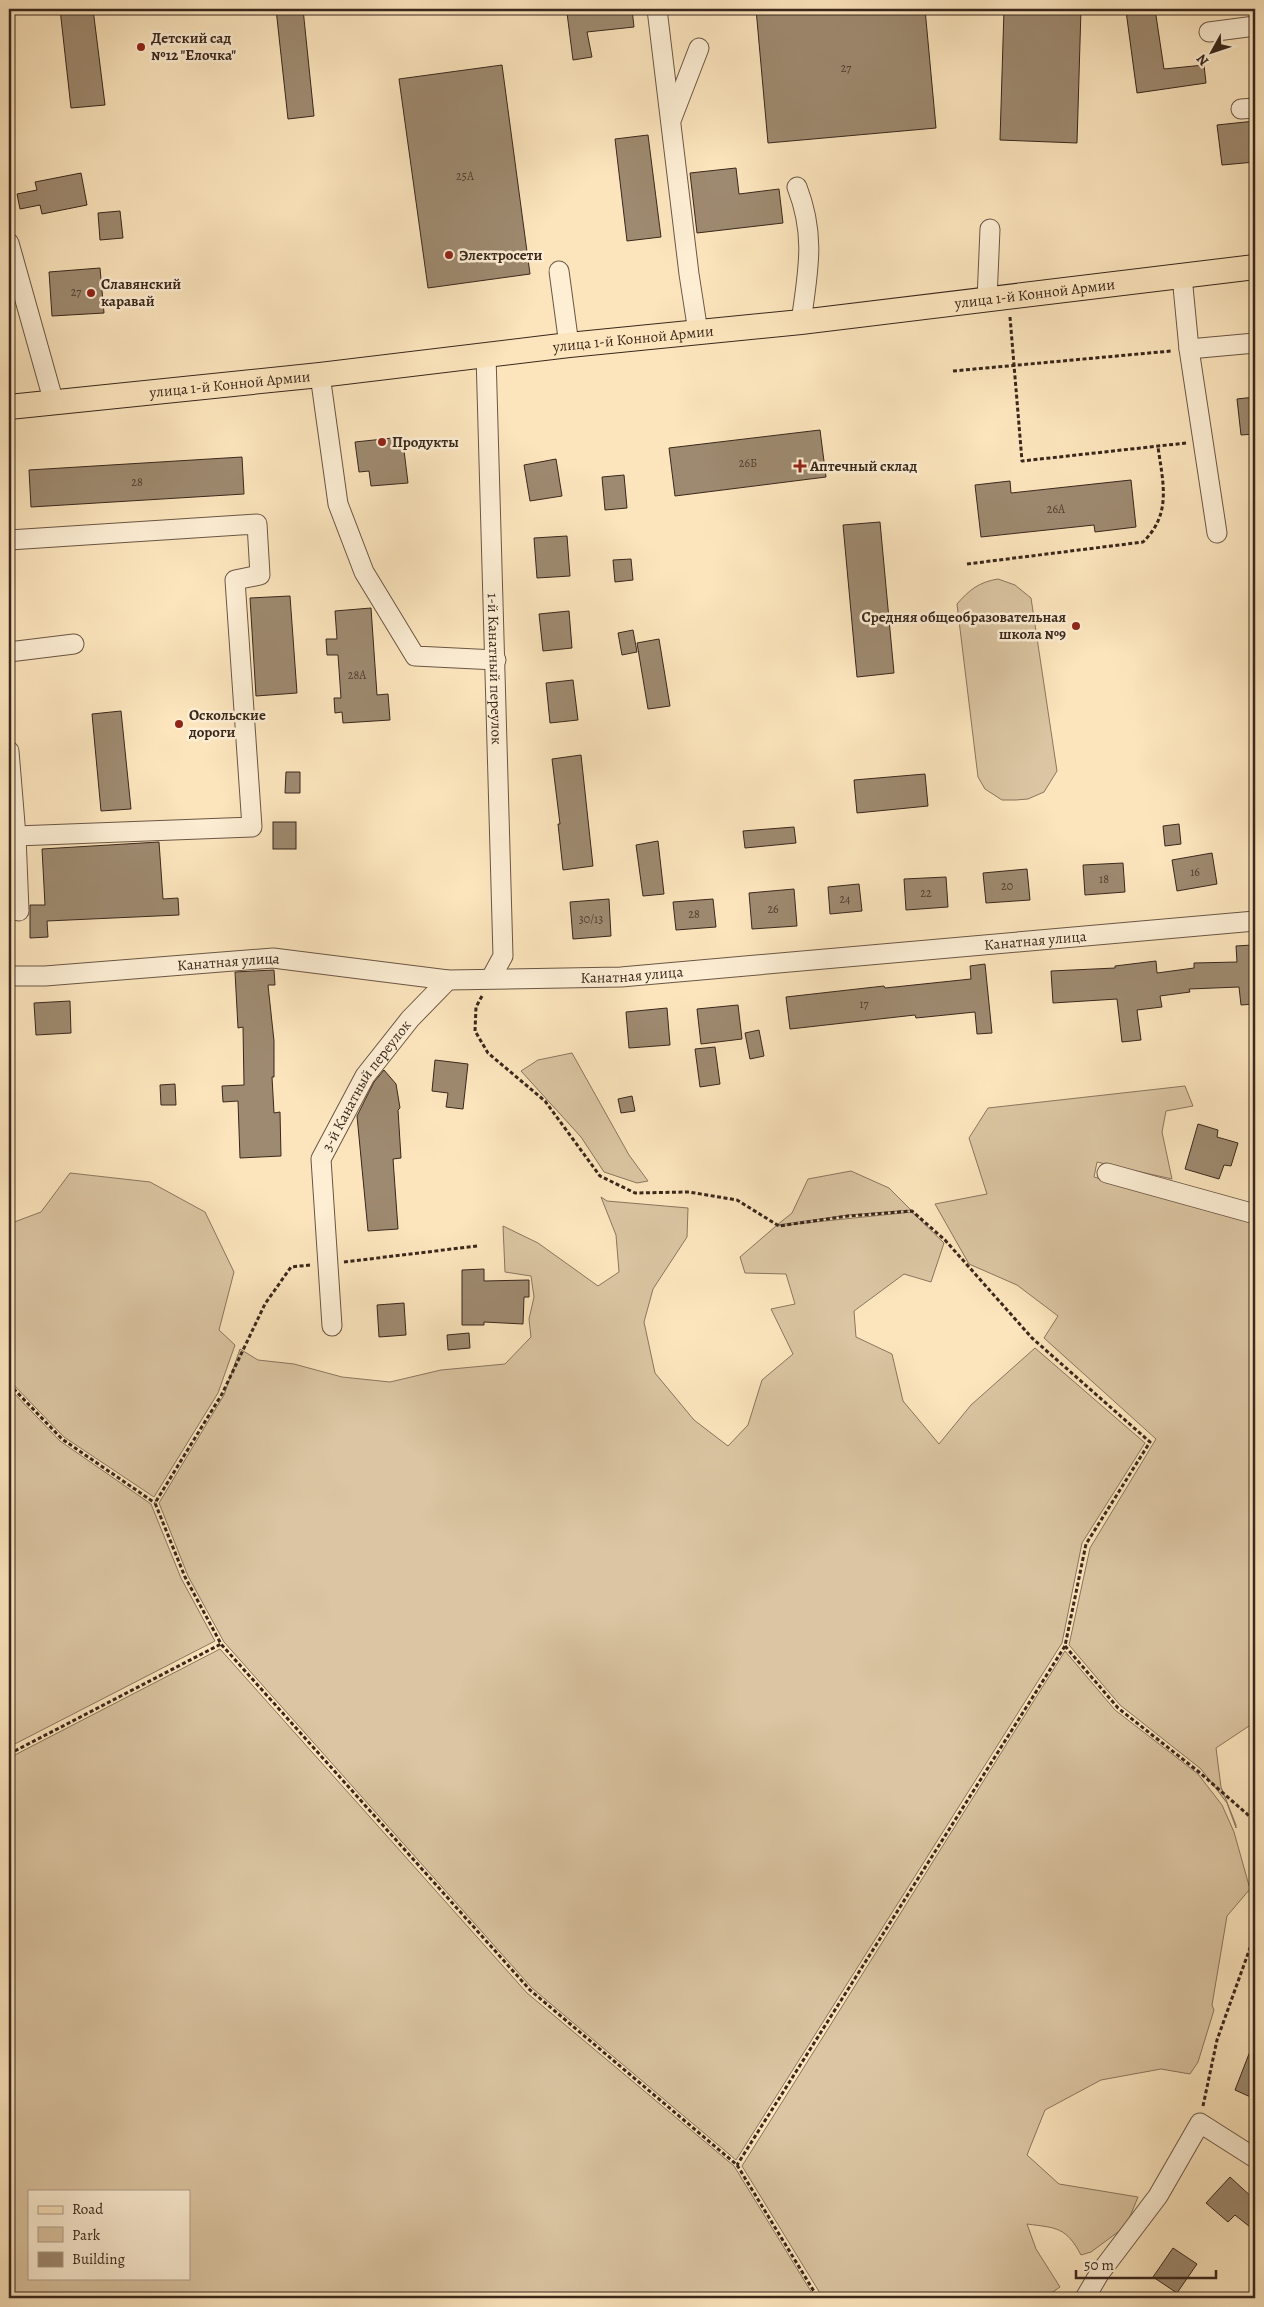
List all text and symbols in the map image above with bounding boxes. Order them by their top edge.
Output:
place label: Детский сад №12 "Елочка" [151,28,236,65]
north arrow [1186,28,1236,78]
marker: Детский сад №12 "Елочка" [135,41,147,53]
text: N [1192,50,1213,70]
house number: 27 [841,60,852,76]
house number: 25А [456,168,475,184]
place label: Электросети [459,245,542,265]
marker: Электросети [443,249,455,261]
place label: Славянский каравай [101,274,181,311]
street label: улица 1-й Конной Армии [952,274,1116,313]
house number: 27 [71,284,82,300]
marker: Славянский каравай [85,287,97,299]
street label: улица 1-й Конной Армии [551,321,715,357]
street label: улица 1-й Конной Армии [147,366,311,403]
place label: Продукты [392,432,459,452]
marker: Продукты [376,436,388,448]
house number: 26Б [739,455,757,471]
place label: Аптечный склад [809,456,917,476]
marker: Аптечный склад [794,460,806,472]
house number: 28 [131,474,143,490]
house number: 26А [1047,501,1066,517]
street label: 1-й Канатный переулок [483,593,507,745]
place label: Средняя общеобразовательная школа №9 [862,607,1066,644]
marker: Средняя общеобразовательная школа №9 [1070,620,1082,632]
house number: 28А [348,667,367,683]
place label: Оскольские дороги [188,705,266,742]
marker: Оскольские дороги [173,718,185,730]
house number: 16 [1190,864,1200,880]
house number: 18 [1099,871,1109,887]
house number: 20 [1001,878,1013,894]
house number: 22 [920,885,932,901]
house number: 24 [839,891,851,907]
house number: 26 [767,901,779,917]
house number: 28 [688,906,700,922]
house number: 30/13 [579,911,603,927]
street label: Канатная улица [983,926,1087,955]
street label: Канатная улица [176,948,281,976]
street label: Канатная улица [580,962,684,988]
house number: 17 [859,996,870,1012]
street label: 3-й Канатный переулок [317,1015,416,1155]
legend [28,2190,190,2280]
text: Road [72,2199,104,2219]
text: Park [72,2225,101,2245]
scale bar [1076,2247,1216,2279]
text: Building [72,2249,125,2269]
text: 50 m [1084,2255,1114,2275]

